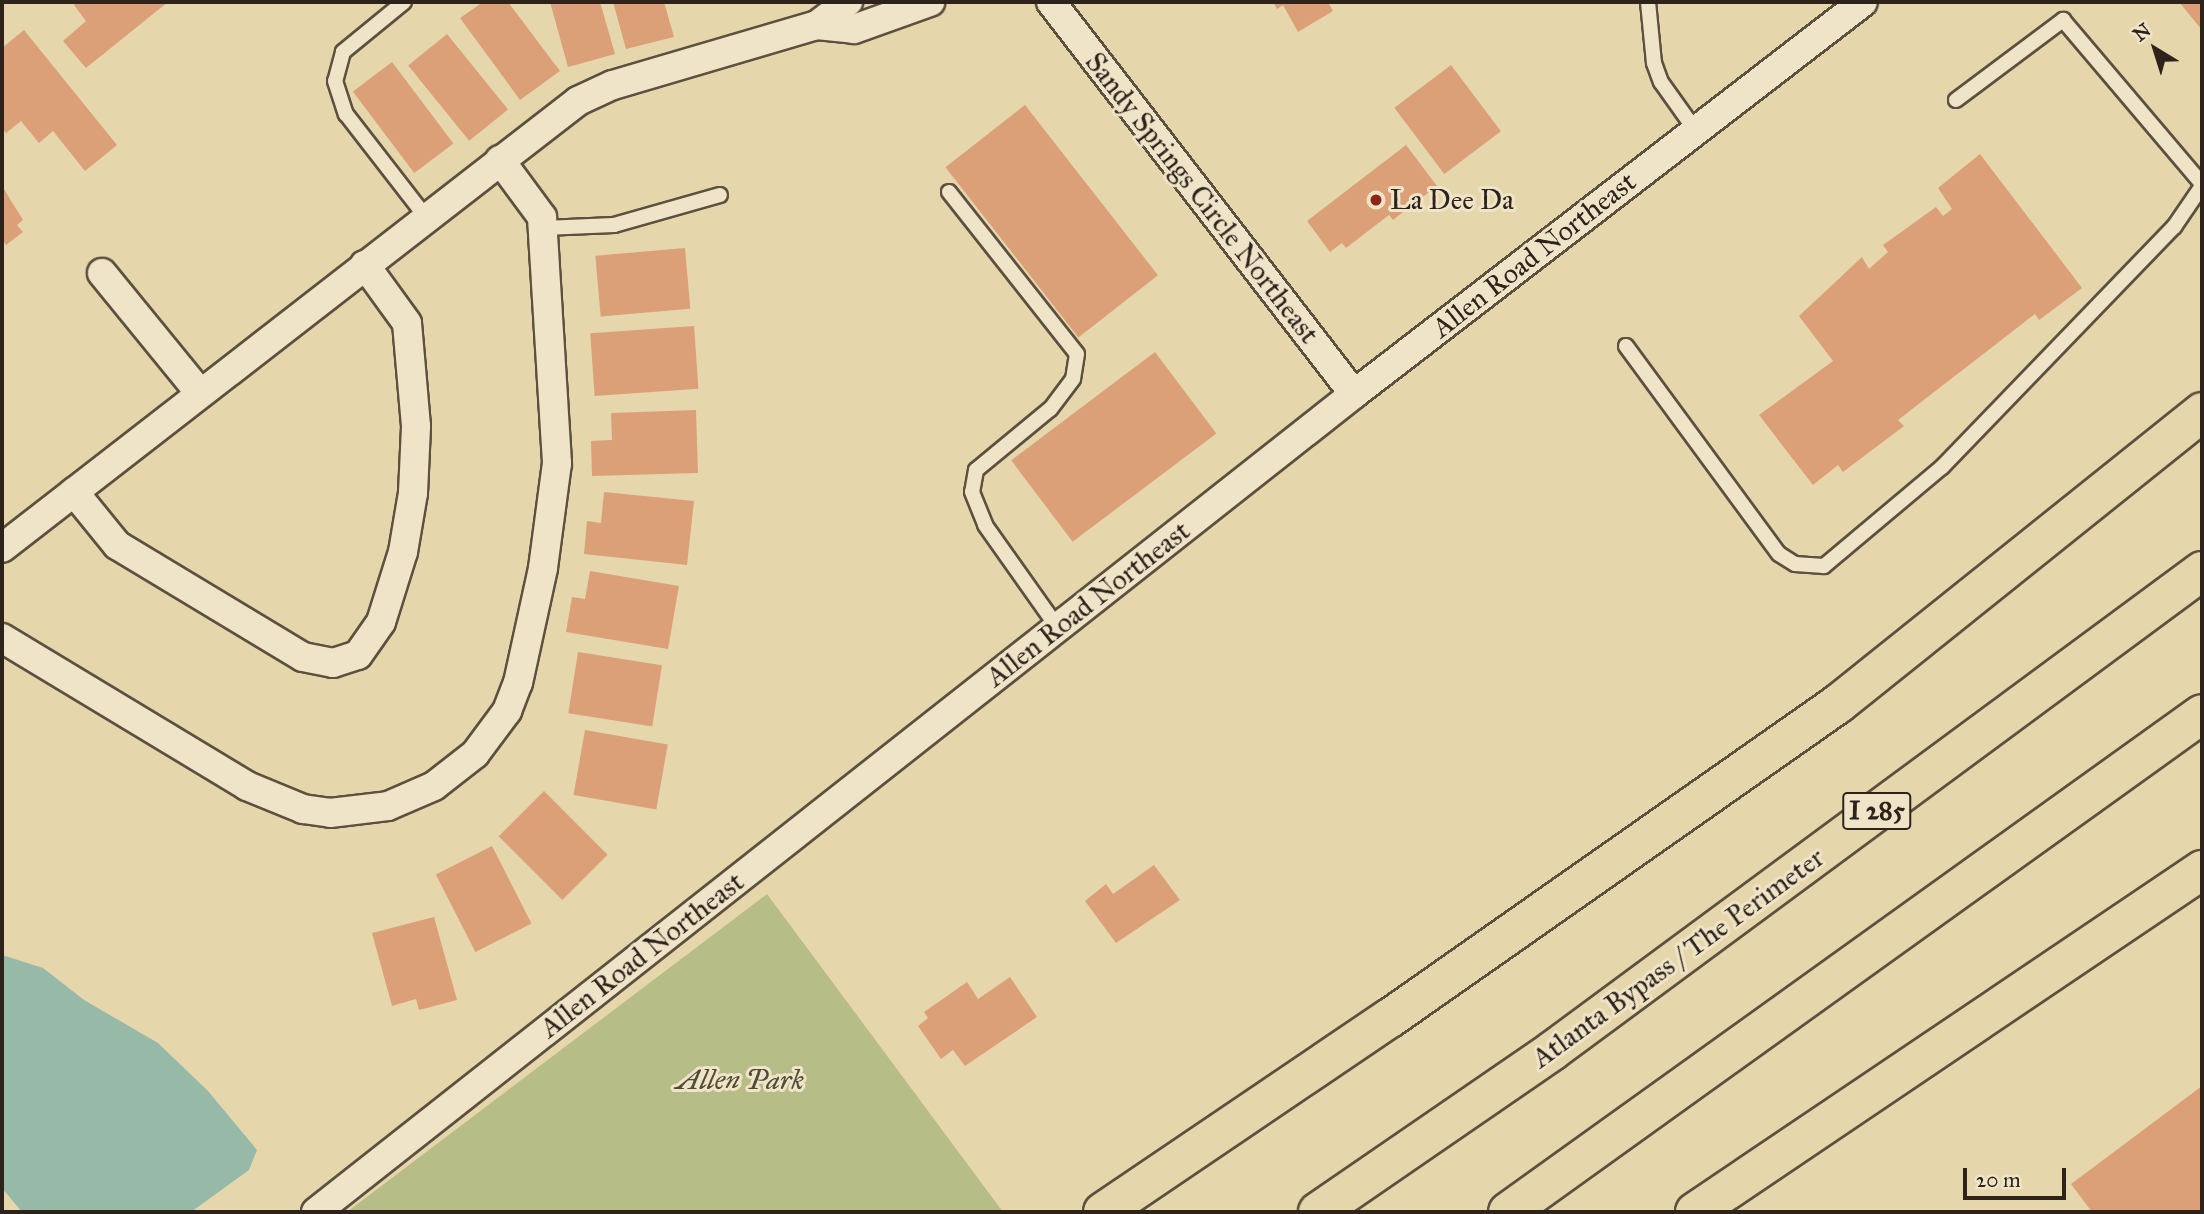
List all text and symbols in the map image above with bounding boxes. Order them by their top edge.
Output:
north arrow [2120,14,2190,84]
text: N [2128,18,2155,46]
street label: Sandy Springs Circle Northeast [1078,46,1326,350]
street label: Allen Road Northeast [1425,165,1643,345]
place label: La Dee Da [1390,183,1514,217]
marker: La Dee Da [1368,192,1384,208]
street label: Allen Road Northeast [979,514,1197,694]
road number: I 285 [1842,789,1912,834]
street label: Atlanta Bypass / The Perimeter [1525,841,1831,1075]
street label: Allen Road Northeast [533,865,751,1045]
park label: Allen Park [676,1063,804,1097]
scale bar [1966,1154,2069,1198]
text: 20 m [1976,1167,2021,1193]

